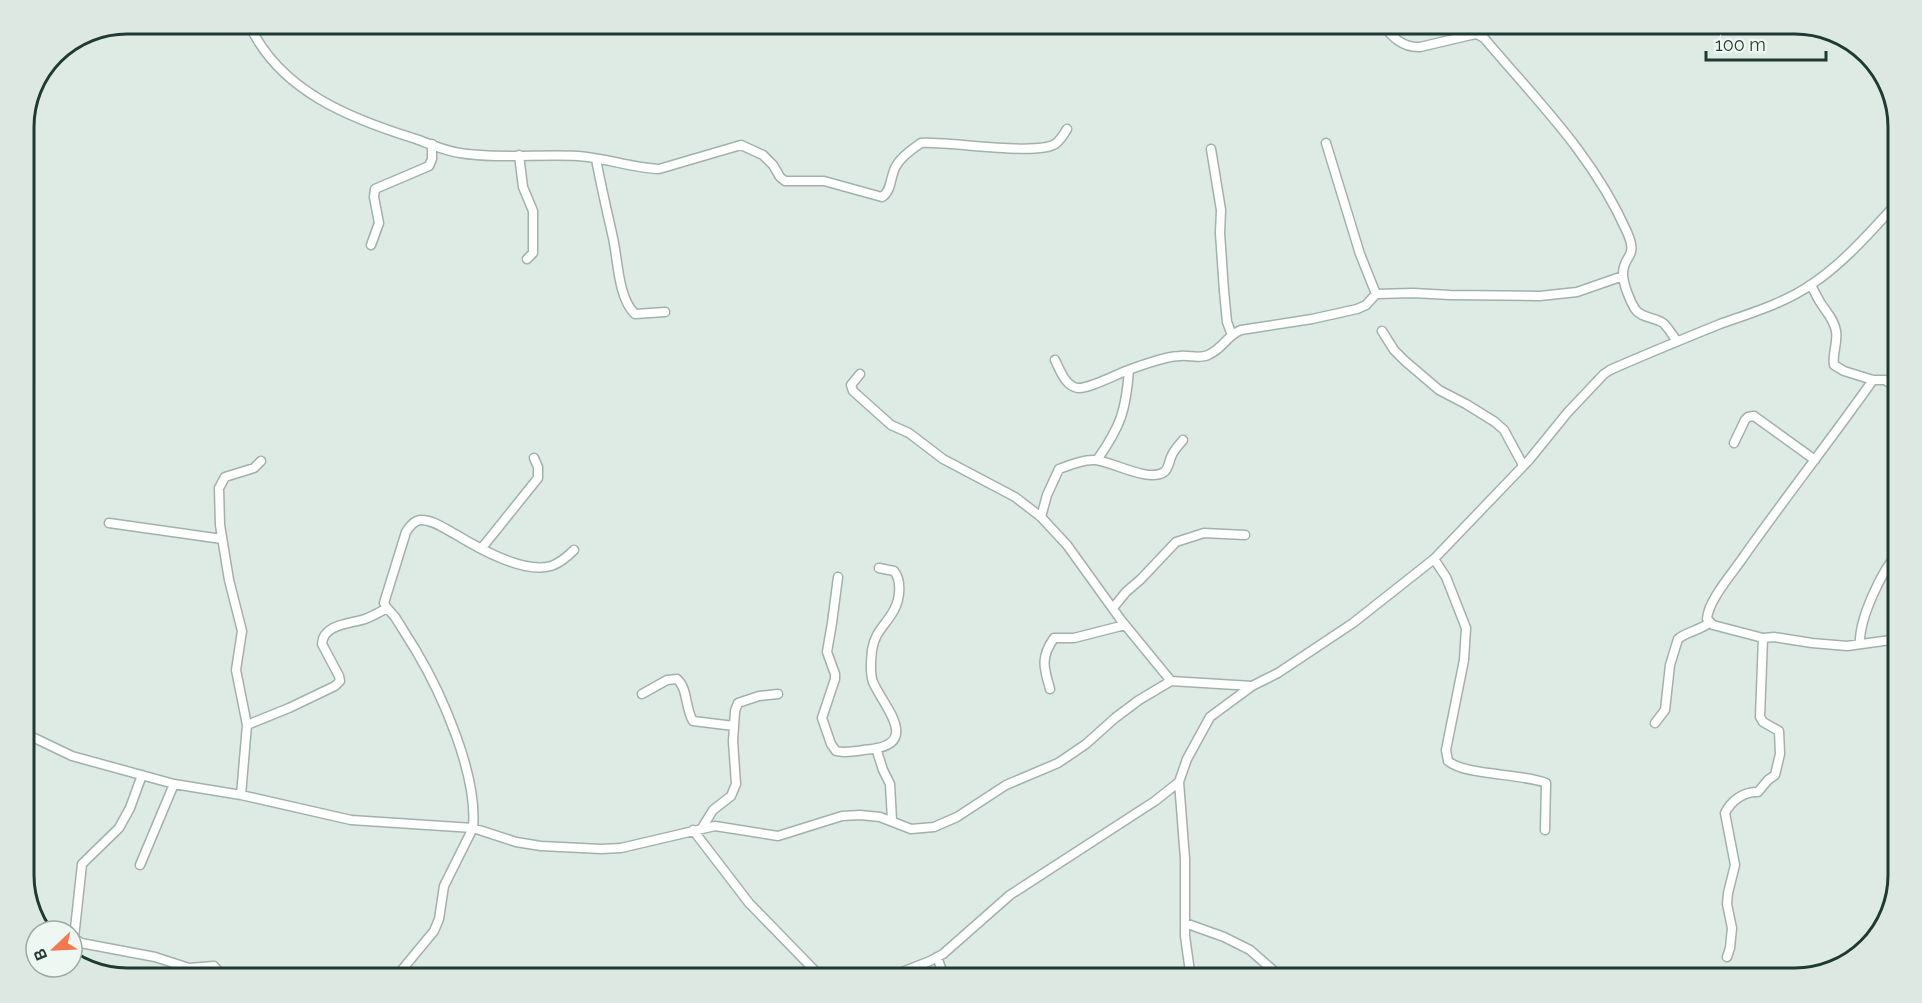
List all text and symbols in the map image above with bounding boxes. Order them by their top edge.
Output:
scale bar [1706,24,1826,62]
text: 100 m [1715,34,1766,55]
north arrow [24,919,84,979]
text: B [30,946,52,963]

